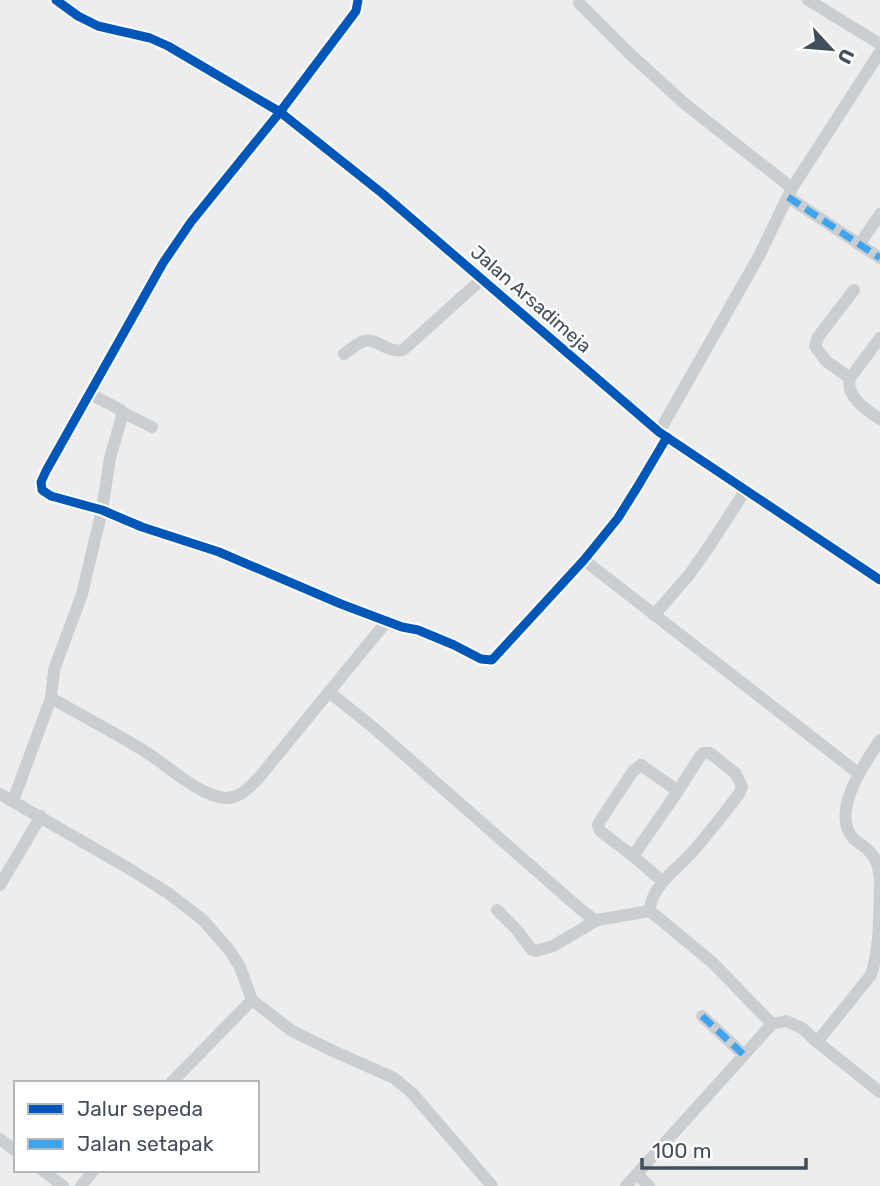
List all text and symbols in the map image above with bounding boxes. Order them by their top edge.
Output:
north arrow [796,14,866,84]
text: U [832,45,859,67]
street label: Jalan Arsadimeja [466,240,596,358]
legend [14,1081,259,1172]
text: Jalur sepeda [77,1096,203,1121]
scale bar [642,1126,806,1170]
text: Jalan setapak [77,1131,214,1156]
text: 100 m [652,1138,711,1163]

